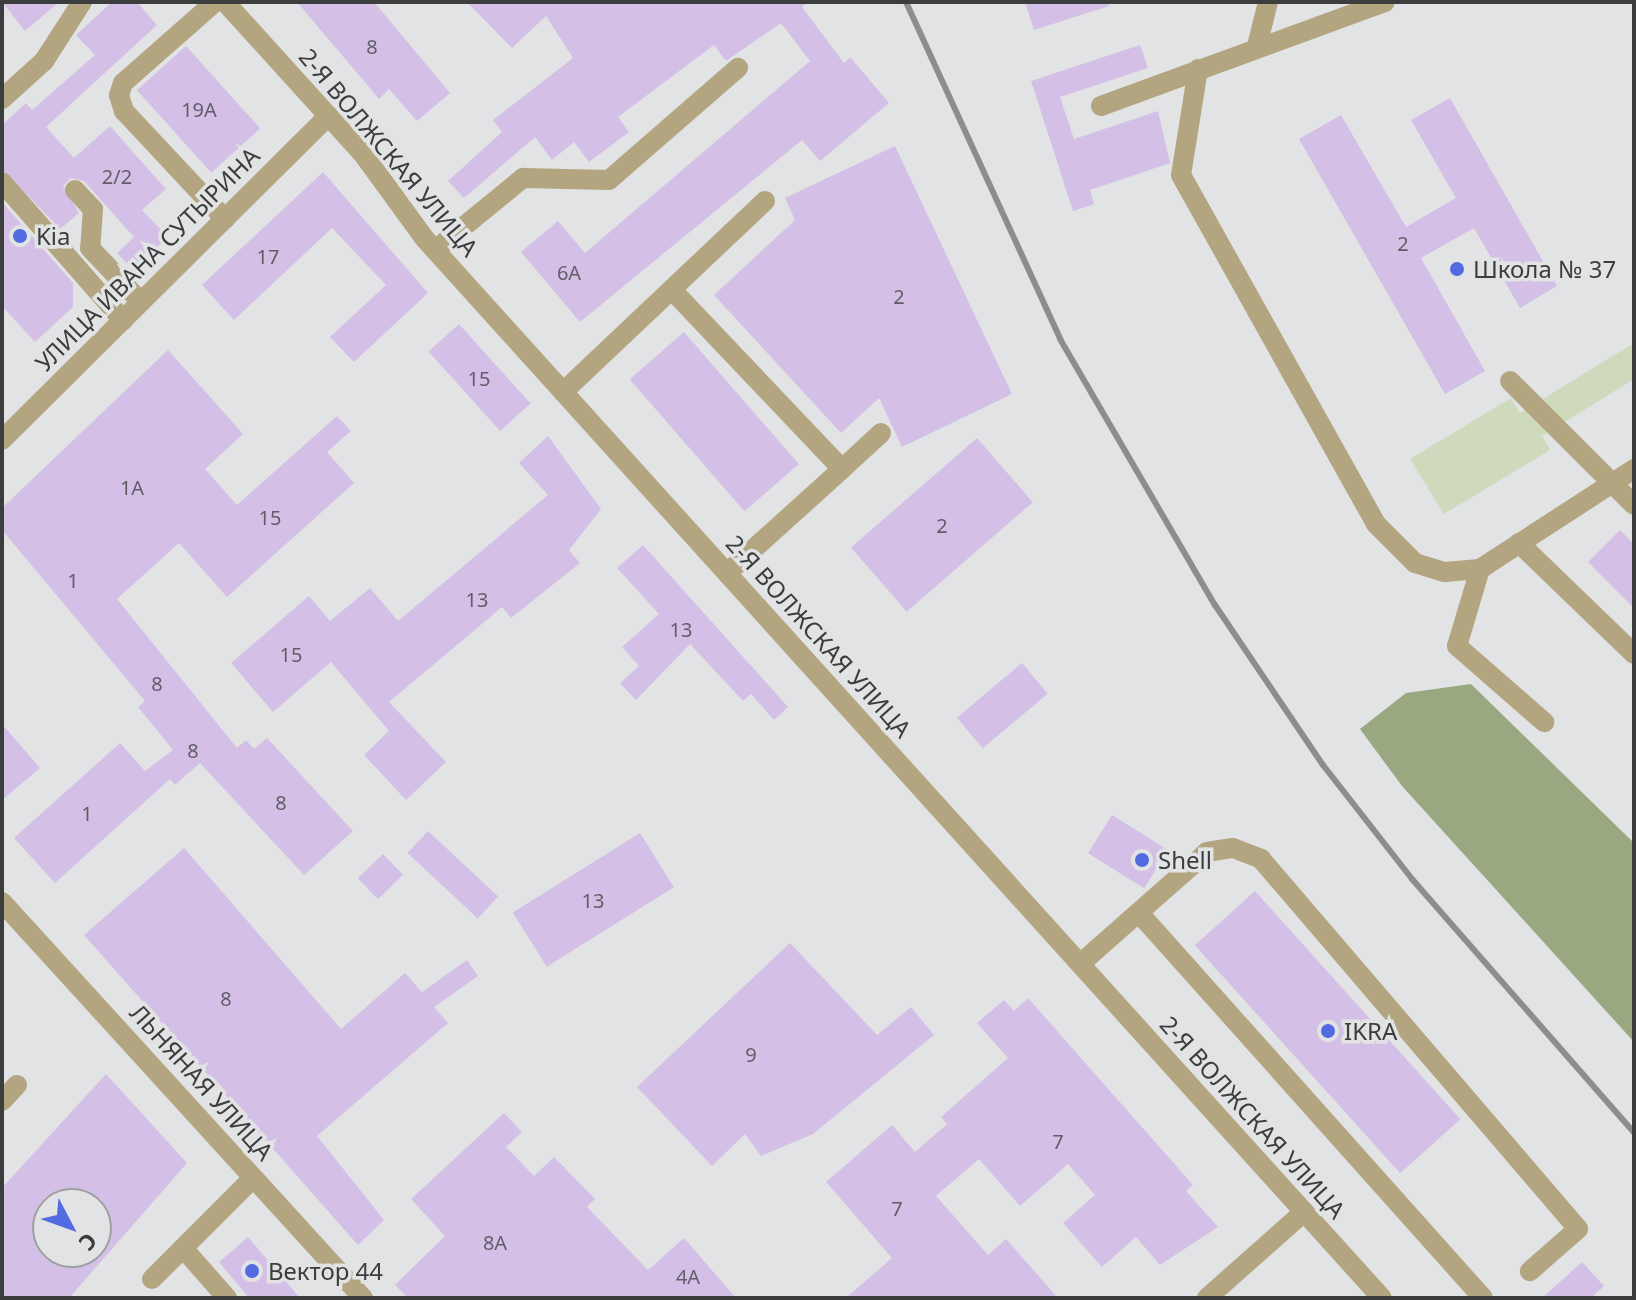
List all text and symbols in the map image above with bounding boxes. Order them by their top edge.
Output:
house number: 8 [366,34,378,58]
street label: 2-Я ВОЛЖСКАЯ УЛИЦА [294,42,484,262]
house number: 19А [181,97,217,121]
street label: УЛИЦА ИВАНА СУТЫРИНА [29,141,265,377]
house number: 2/2 [102,164,132,188]
place label: Kia [36,222,71,250]
marker: Kia [11,227,29,245]
house number: 2 [1397,231,1409,255]
house number: 17 [257,244,279,268]
place label: Школа № 37 [1473,255,1616,283]
house number: 6А [557,260,581,284]
marker: Школа № 37 [1448,260,1466,278]
house number: 2 [893,284,905,308]
house number: 15 [468,366,490,390]
house number: 1А [120,475,144,499]
house number: 15 [259,505,281,529]
house number: 2 [936,513,948,537]
street label: 2-Я ВОЛЖСКАЯ УЛИЦА [720,529,918,743]
house number: 1 [67,568,79,592]
house number: 13 [466,587,488,611]
house number: 13 [670,617,692,641]
house number: 15 [280,642,302,666]
house number: 8 [151,671,163,695]
house number: 8 [187,738,199,762]
house number: 8 [275,790,287,814]
house number: 1 [81,801,93,825]
place label: Shell [1158,846,1212,874]
marker: Shell [1133,851,1151,869]
house number: 13 [582,888,604,912]
house number: 8 [220,986,232,1010]
street label: ЛЬНЯНАЯ УЛИЦА [124,998,280,1166]
street label: 2-Я ВОЛЖСКАЯ УЛИЦА [1154,1010,1352,1224]
place label: IKRA [1344,1017,1397,1045]
marker: IKRA [1319,1022,1337,1040]
house number: 9 [745,1042,757,1066]
house number: 7 [1052,1129,1064,1153]
north arrow [32,1188,112,1268]
house number: 7 [891,1196,903,1220]
text: С [73,1227,105,1258]
house number: 8А [483,1230,507,1254]
place label: Вектор 44 [268,1257,383,1285]
marker: Вектор 44 [243,1262,261,1280]
house number: 4А [676,1264,700,1288]

